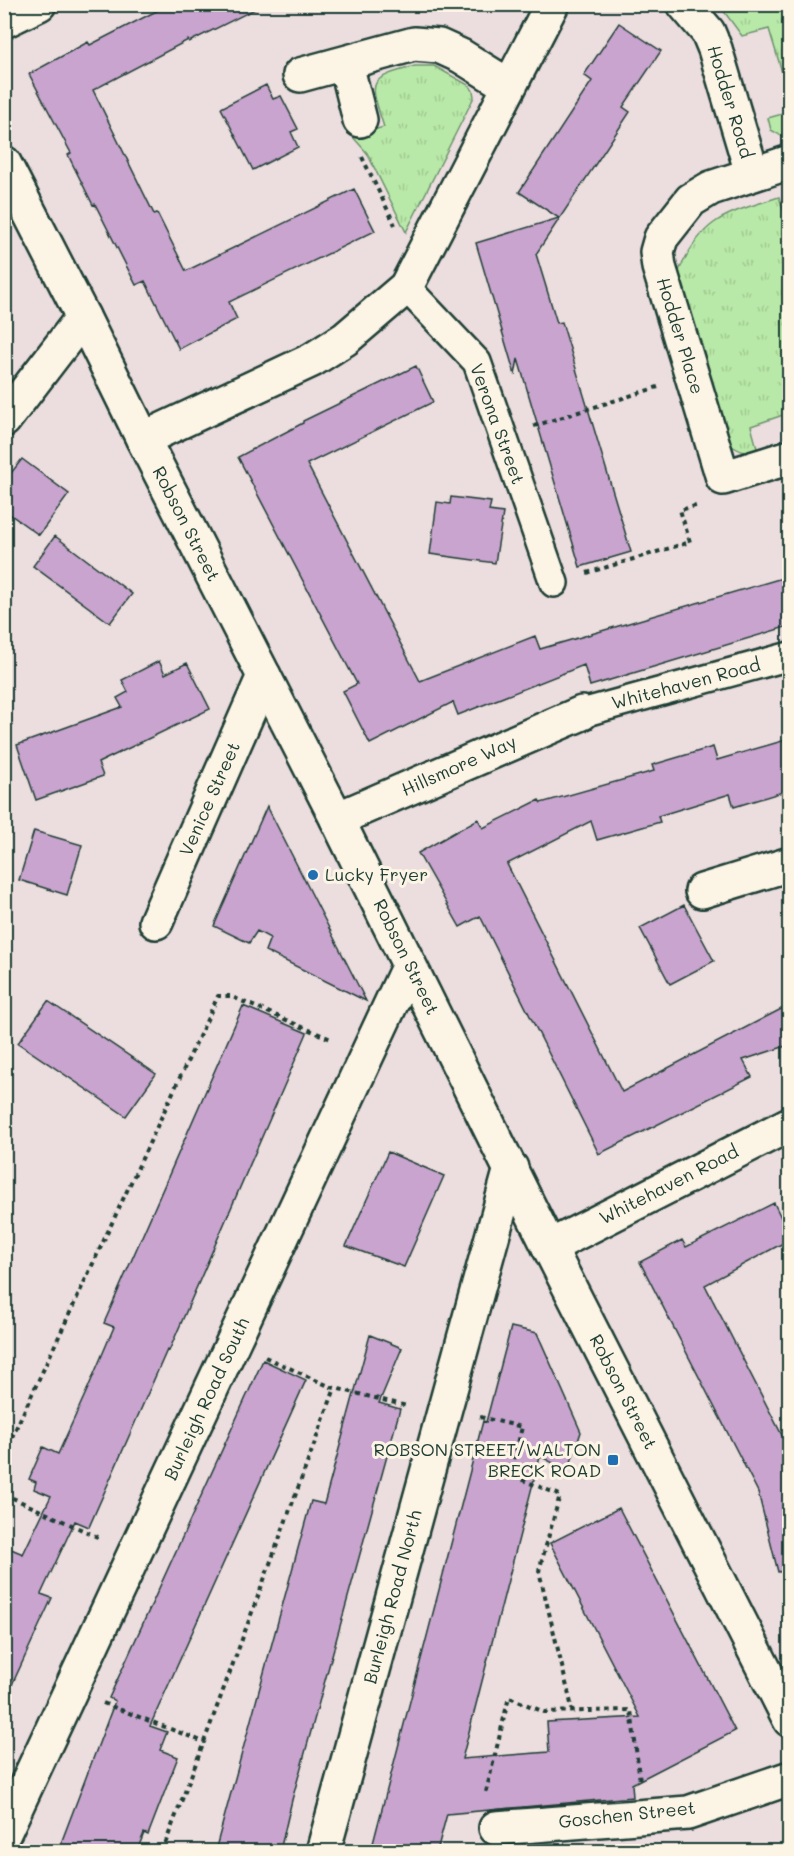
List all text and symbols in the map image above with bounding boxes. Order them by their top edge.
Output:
street label: Hodder Road [702,42,760,161]
street label: Hodder Place [652,274,710,397]
street label: Verona Street [465,360,531,487]
street label: Robson Street [148,462,226,585]
street label: Whitehaven Road [609,652,763,714]
street label: Hillsmore Way [397,729,520,801]
street label: Venice Street [173,738,245,860]
place label: Lucky Fryer [325,862,428,886]
marker: Lucky Fryer [306,868,320,882]
street label: Robson Street [368,895,445,1019]
street label: Whitehaven Road [595,1139,742,1230]
street label: Burleigh Road South [158,1313,254,1484]
street label: Robson Street [585,1330,663,1453]
place label: ROBSON STREET/WALTON BRECK ROAD [373,1437,601,1482]
marker: ROBSON STREET/WALTON BRECK ROAD [606,1453,620,1467]
street label: Burleigh Road North [357,1507,427,1686]
street label: Goschen Street [557,1795,697,1833]

